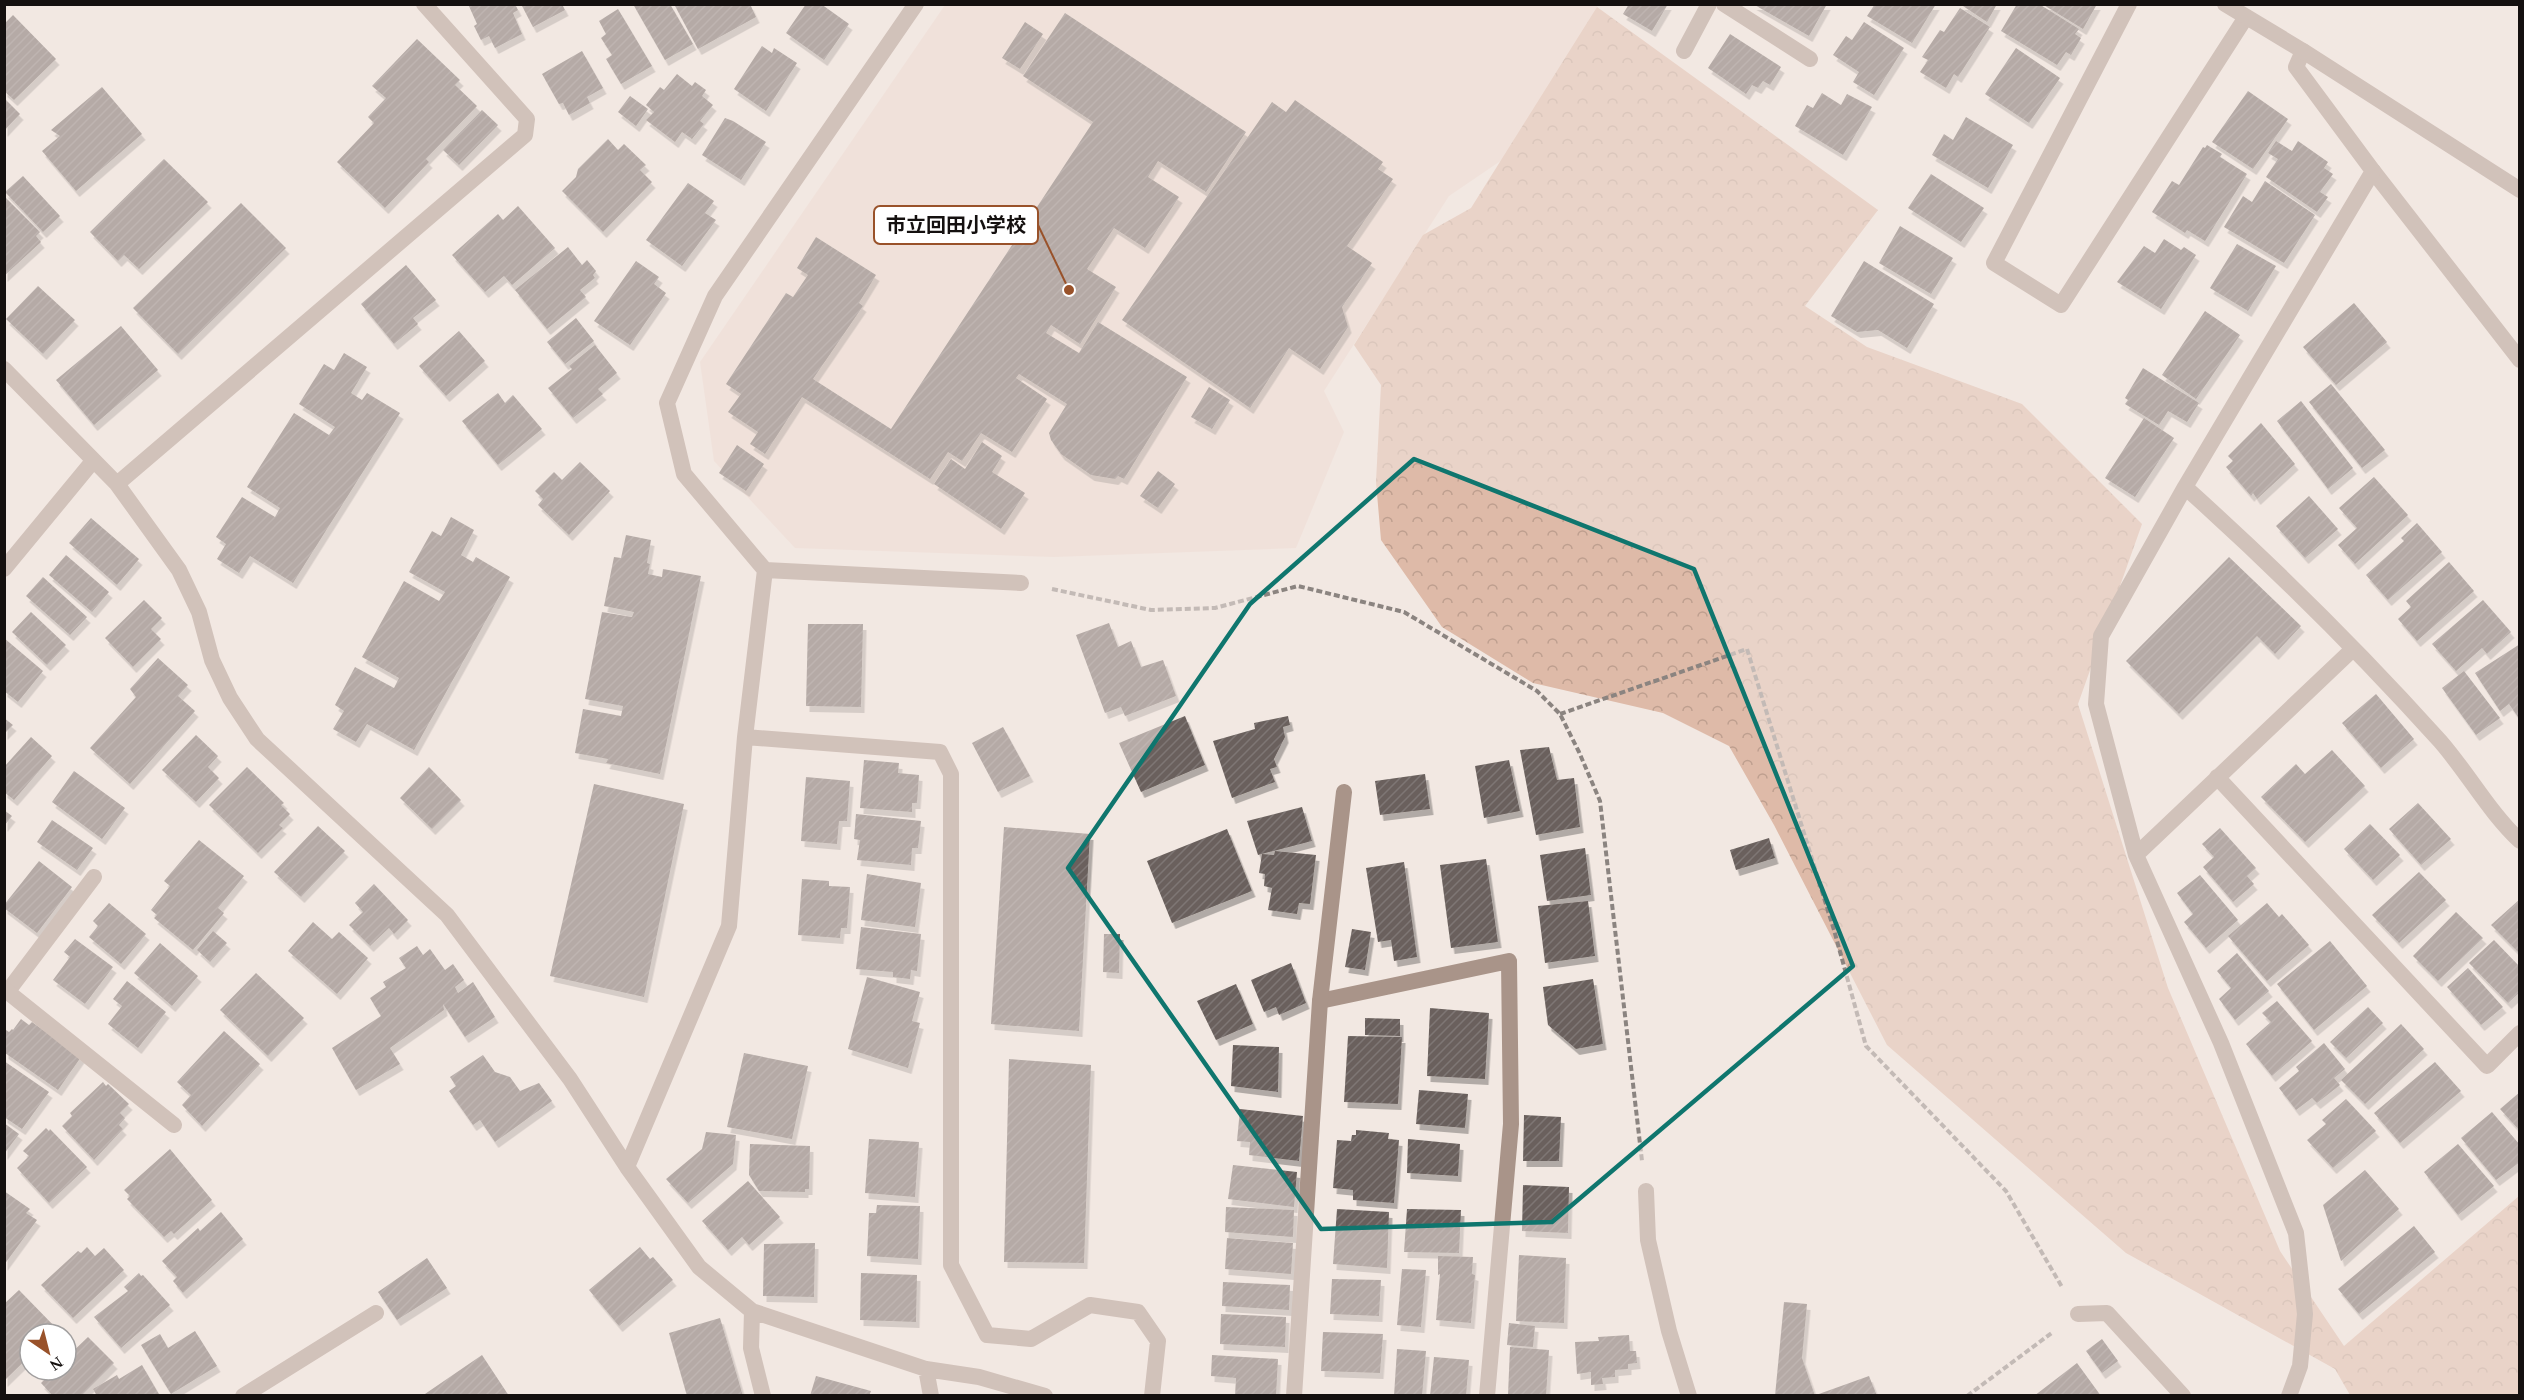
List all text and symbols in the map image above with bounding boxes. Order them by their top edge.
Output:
callout: 市立回田小学校 [874,206,1038,244]
text: 市立回田小学校 [886,214,1026,236]
north arrow [18,1322,78,1382]
text: N [46,1354,66,1374]

